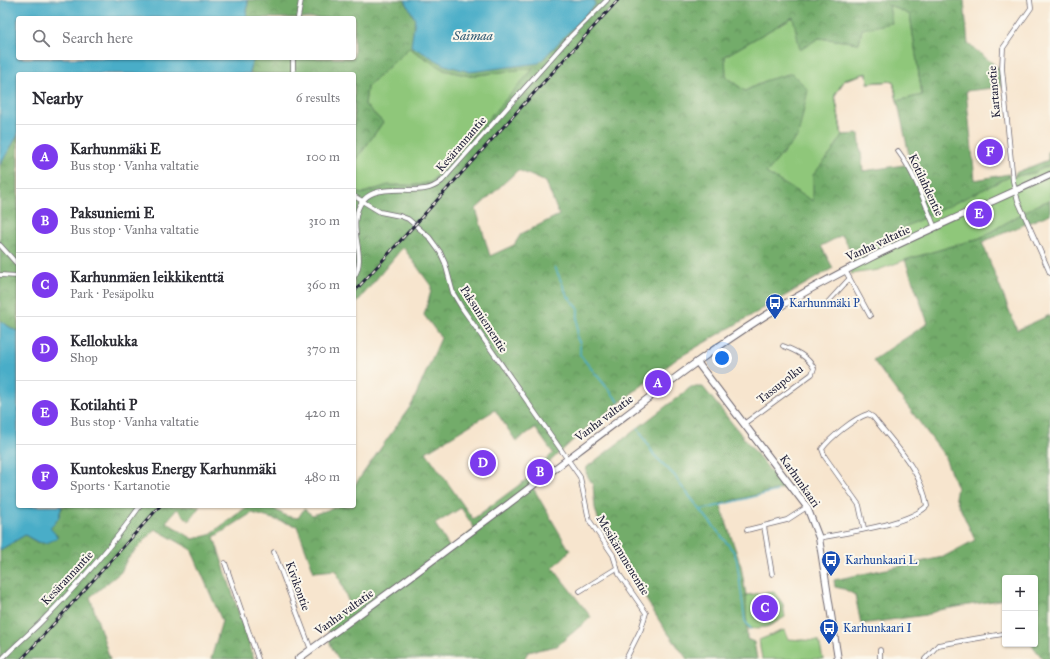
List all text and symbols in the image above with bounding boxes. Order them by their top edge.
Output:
search box [16,16,356,60]
icon: search [30,27,52,49]
water label: Saimaa [452,28,493,44]
text: Search here [62,29,133,47]
street label: Kartanotie [985,65,1003,119]
text: Nearby [32,88,83,109]
text: 6 results [296,90,340,106]
street label: Kesärannantie [433,113,489,175]
pin: F [977,137,1003,167]
text: Karhunmäki E [70,140,161,158]
text: A [41,149,49,165]
text: 100 m [306,149,340,165]
street label: Kotilahdentie [906,152,946,218]
text: Bus stop · Vanha valtatie [70,158,199,174]
pin: E [966,199,992,229]
text: Paksuniemi E [70,204,154,222]
text: B [41,213,49,229]
text: 310 m [308,213,340,229]
text: Bus stop · Vanha valtatie [70,222,199,238]
street label: Vanha valtatie [843,222,912,264]
text: Karhunmäen leikkikenttä [70,268,224,286]
text: C [41,277,49,293]
text: 360 m [307,277,340,293]
street label: Paksuniementie [457,283,511,355]
text: Park · Pesäpolku [70,286,154,302]
bus stop icon: Karhunmäki P [764,292,786,320]
place label: Karhunmäki P [789,296,860,310]
text: Kellokukka [70,332,138,350]
text: D [40,341,50,357]
text: 370 m [307,341,340,357]
your location [712,348,732,368]
text: Shop [70,350,98,366]
street label: Tassupolku [754,361,806,406]
pin: A [645,368,671,398]
street label: Vanha valtatie [571,392,636,445]
text: Kotilahti P [70,396,137,414]
text: E [40,405,50,421]
text: 420 m [305,405,340,421]
text: Bus stop · Vanha valtatie [70,414,199,430]
pin: D [470,448,496,478]
street label: Karhunkaari [777,452,824,511]
pin: B [527,457,553,487]
text: Kuntokeskus Energy Karhunmäki [70,460,276,478]
text: F [41,469,49,485]
text: 480 m [305,469,340,485]
text: Sports · Kartanotie [70,478,170,494]
street label: Mesikämmenentie [594,512,652,598]
street label: Kesärannantie [38,548,96,608]
bus stop icon: Karhunkaari L [820,549,842,577]
place label: Karhunkaari L [845,553,918,567]
street label: Kivikontie [283,559,313,613]
map controls [1002,575,1038,647]
button: + [1002,575,1038,611]
street label: Vanha valtatie [311,586,376,639]
pin: C [752,593,778,623]
button: − [1002,611,1038,647]
bus stop icon: Karhunkaari I [818,617,840,645]
place label: Karhunkaari I [843,621,912,635]

